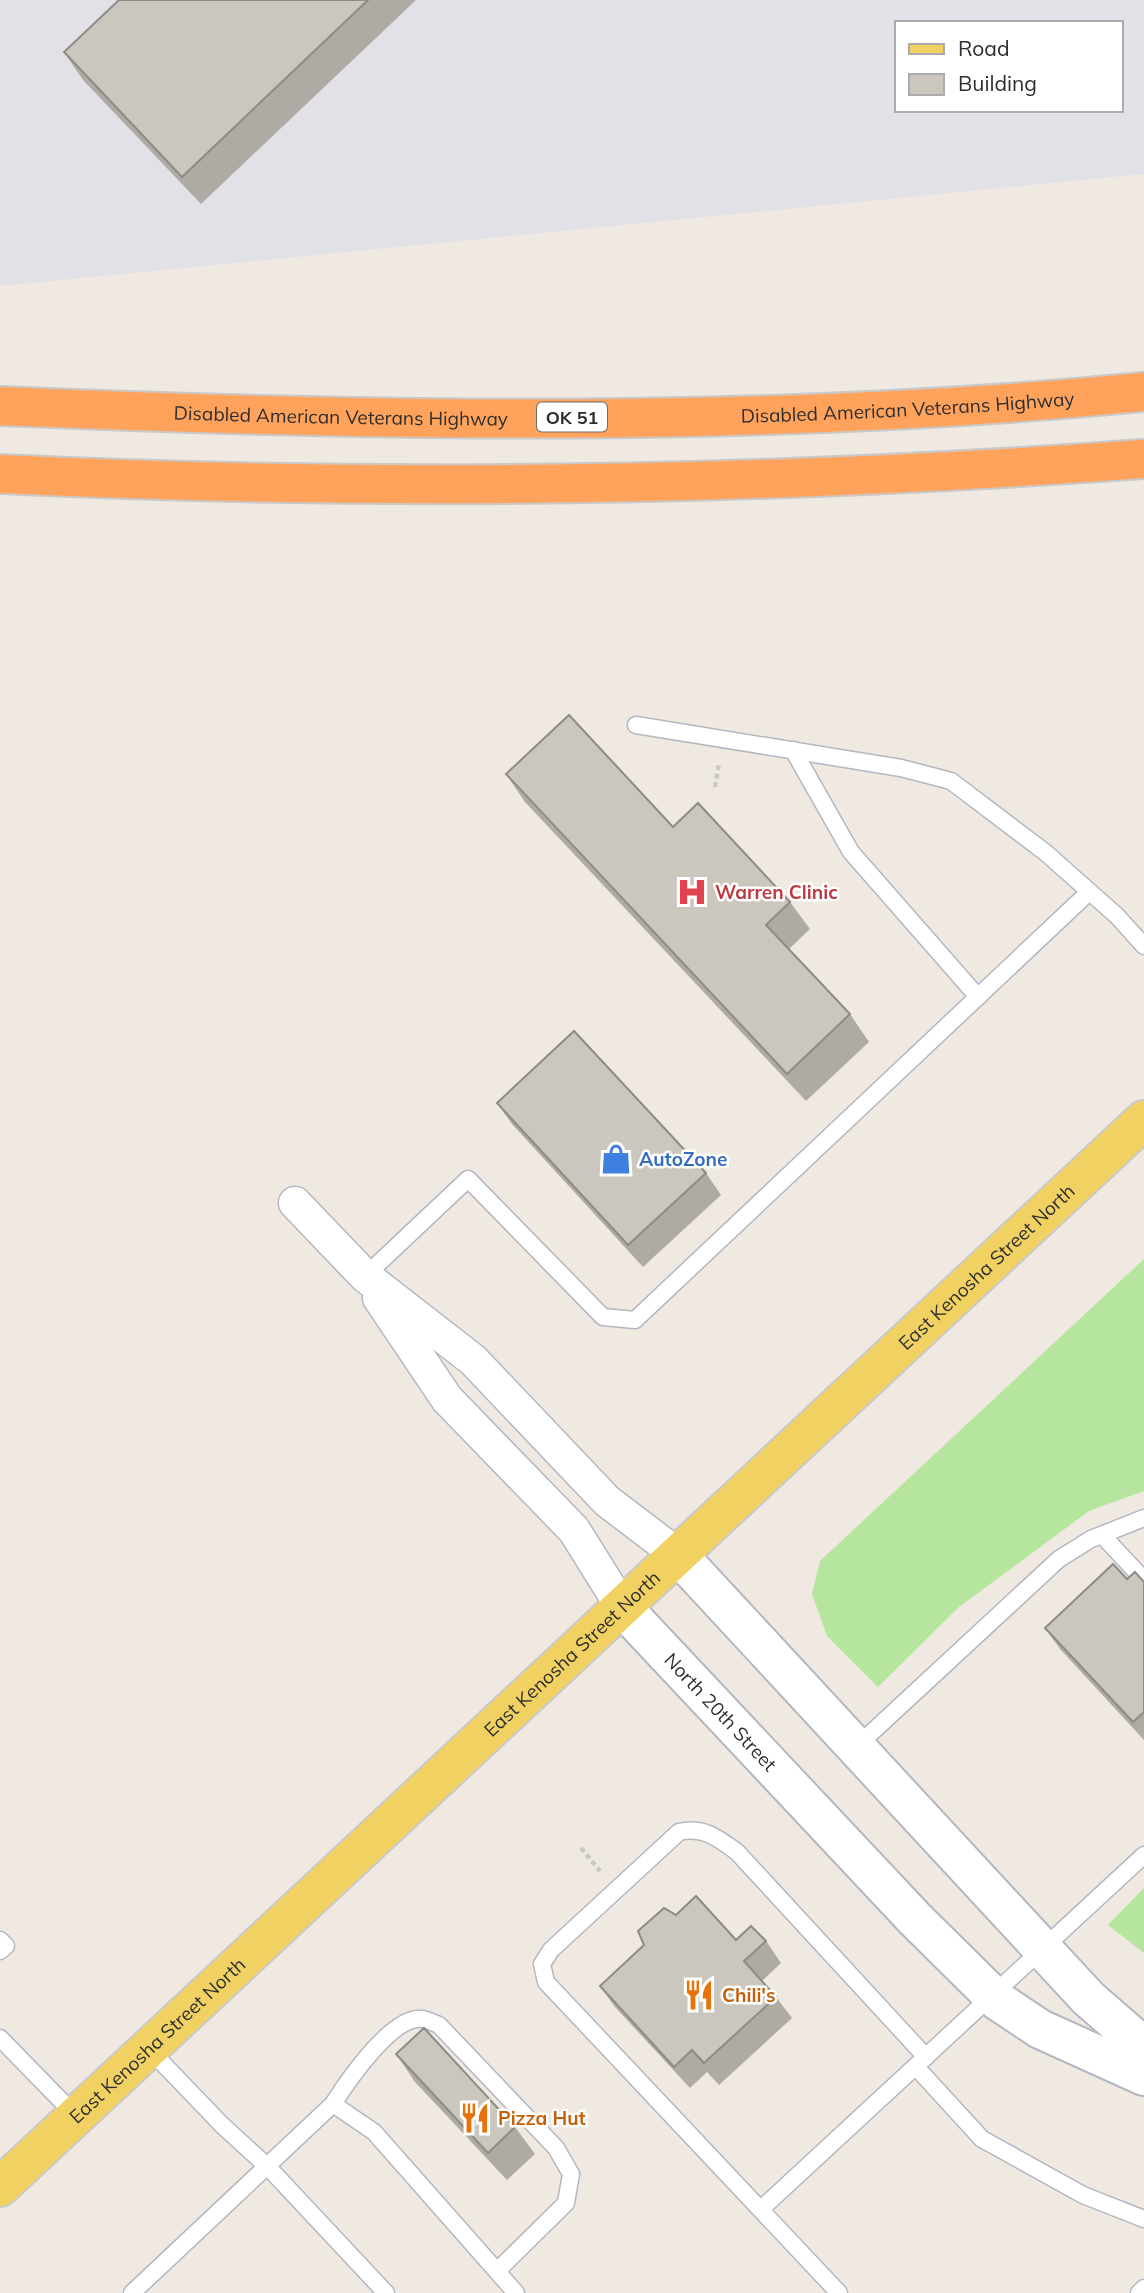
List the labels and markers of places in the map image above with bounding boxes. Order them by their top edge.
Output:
hospital icon: Warren Clinic [675,875,709,909]
place label: Warren Clinic [715,880,838,904]
shop icon: AutoZone [599,1142,633,1176]
place label: AutoZone [639,1147,727,1171]
restaurant icon: Chili's [682,1978,716,2012]
place label: Chili's [722,1983,776,2007]
restaurant icon: Pizza Hut [458,2101,492,2135]
place label: Pizza Hut [498,2106,586,2130]

